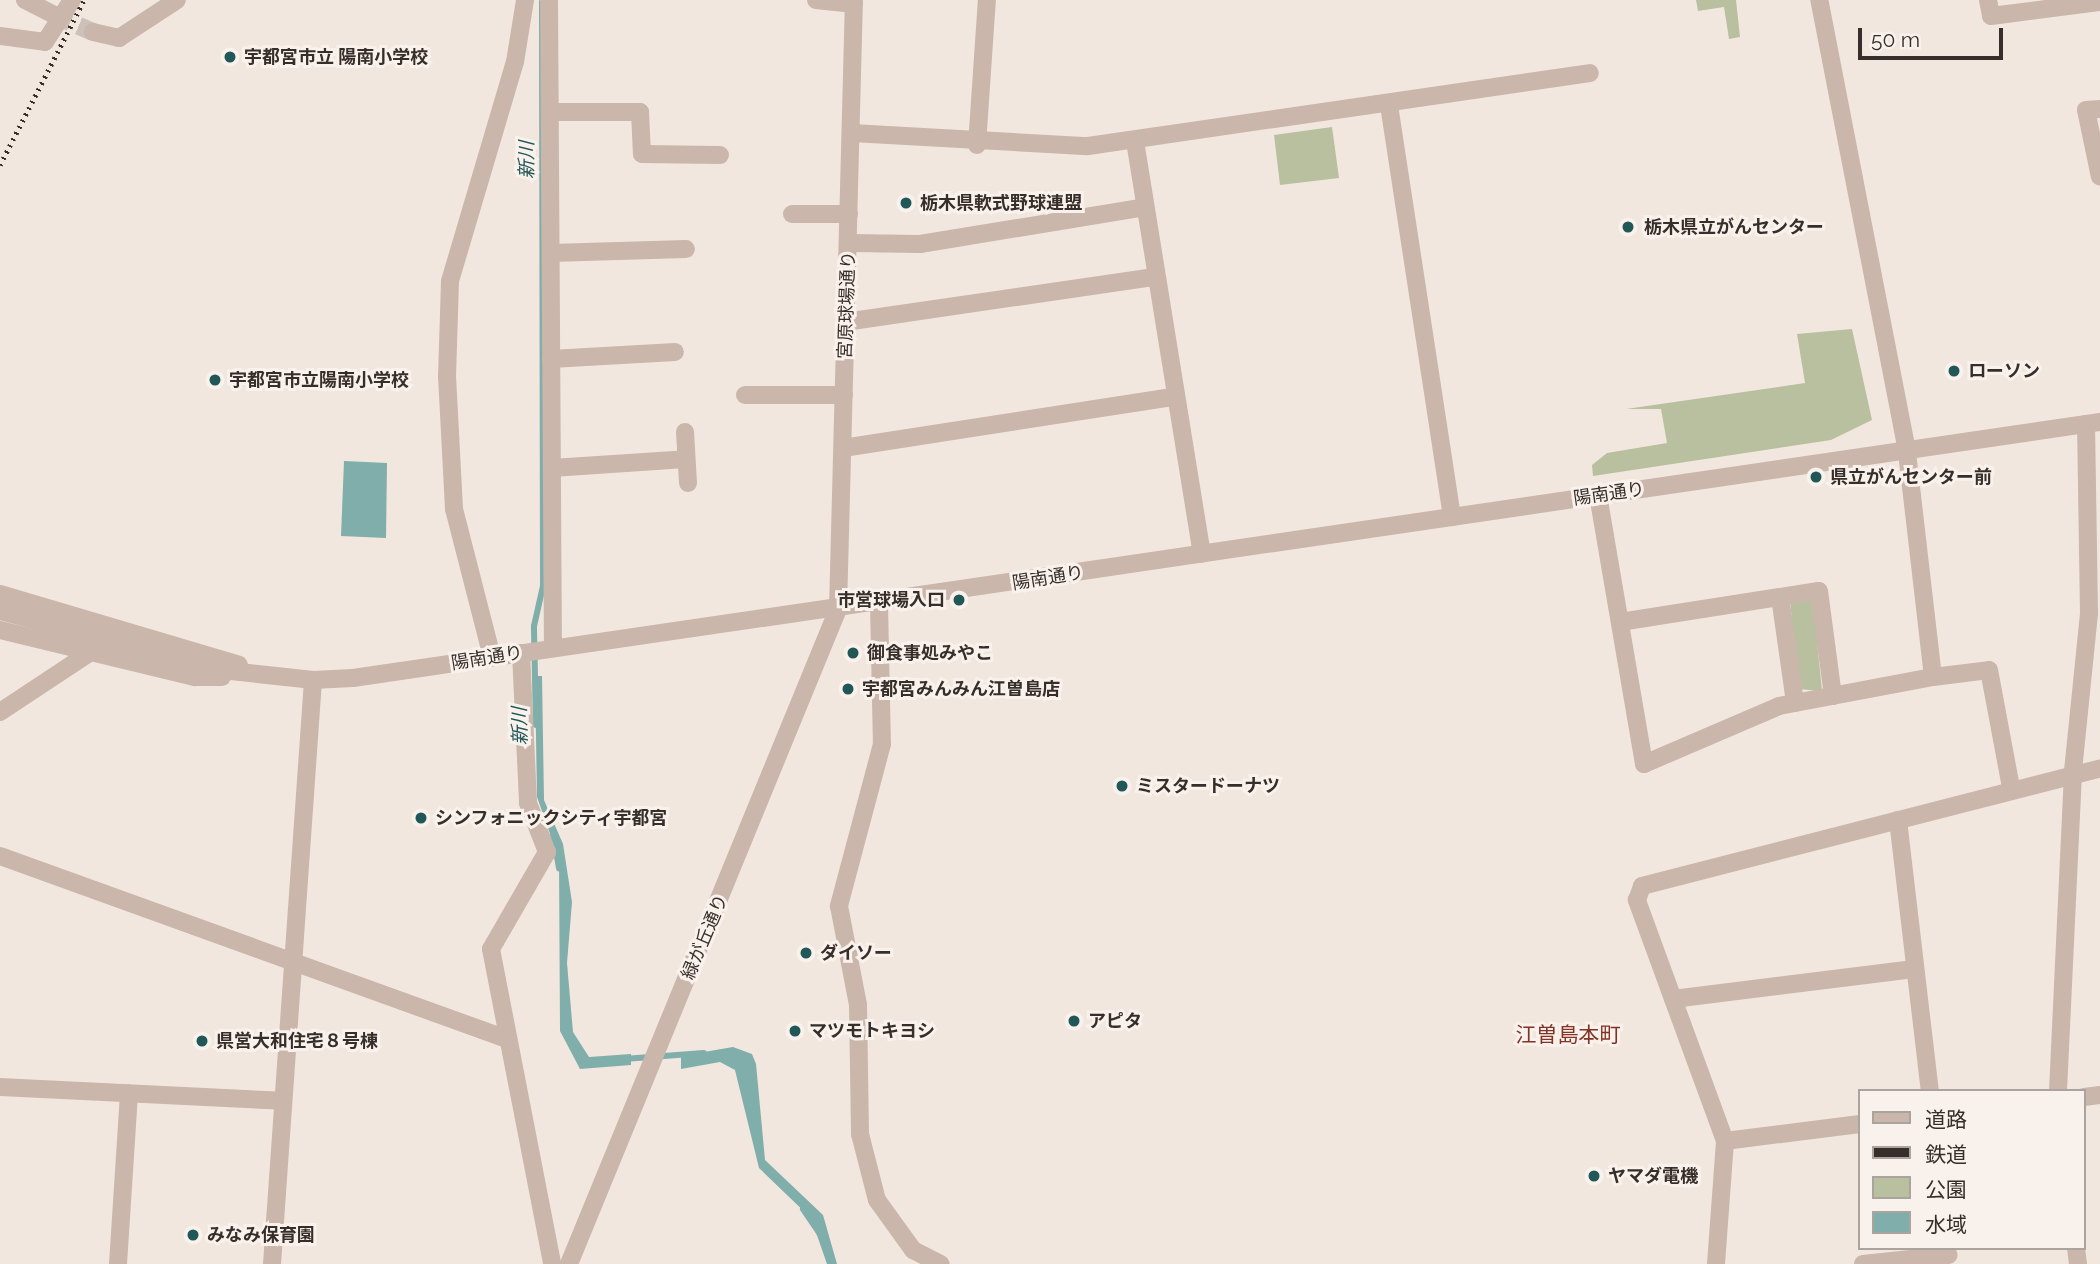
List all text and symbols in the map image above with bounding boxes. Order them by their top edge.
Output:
scale bar [1862,14,2007,58]
text: 50 m [1871,27,1920,52]
place label: 宇都宮市立 陽南小学校 [244,46,428,68]
marker: 宇都宮市立 陽南小学校 [222,49,238,65]
water label: 新川 [516,141,538,179]
place label: 栃木県軟式野球連盟 [920,192,1082,214]
marker: 栃木県軟式野球連盟 [898,195,914,211]
place label: 栃木県立がんセンター [1644,216,1824,238]
marker: 栃木県立がんセンター [1618,217,1638,237]
street label: 宮原球場通り [834,251,860,359]
place label: ローソン [1968,360,2040,382]
marker: ローソン [1946,363,1962,379]
place label: 宇都宮市立陽南小学校 [229,369,409,391]
marker: 宇都宮市立陽南小学校 [207,372,223,388]
place label: 県立がんセンター前 [1830,466,1992,488]
marker: 県立がんセンター前 [1808,469,1824,485]
street label: 陽南通り [1572,478,1646,510]
street label: 陽南通り [1011,562,1085,594]
place label: 市営球場入口 [837,589,945,611]
marker: 市営球場入口 [951,592,967,608]
street label: 陽南通り [450,642,524,674]
place label: 御食事処みやこ [867,642,993,664]
marker: 御食事処みやこ [845,645,861,661]
place label: 宇都宮みんみん江曽島店 [862,678,1060,700]
marker: 宇都宮みんみん江曽島店 [840,681,856,697]
water label: 新川 [508,707,532,745]
place label: ミスタードーナツ [1136,775,1280,797]
marker: ミスタードーナツ [1114,778,1130,794]
place label: シンフォニックシティ宇都宮 [435,807,669,829]
marker: シンフォニックシティ宇都宮 [413,810,429,826]
street label: 緑が丘通り [677,891,733,983]
place label: ダイソー [820,942,892,964]
marker: ダイソー [798,945,814,961]
place label: アピタ [1088,1010,1142,1032]
marker: アピタ [1066,1013,1082,1029]
place label: マツモトキヨシ [809,1020,935,1042]
district label: 江曽島本町 [1516,1022,1620,1048]
marker: マツモトキヨシ [787,1023,803,1039]
place label: 県営大和住宅８号棟 [216,1030,378,1052]
marker: 県営大和住宅８号棟 [194,1033,210,1049]
legend [1858,1089,2086,1250]
text: 道路 [1925,1107,1967,1132]
text: 鉄道 [1925,1142,1967,1167]
place label: ヤマダ電機 [1608,1165,1698,1187]
marker: ヤマダ電機 [1586,1168,1602,1184]
text: 公園 [1925,1177,1967,1202]
text: 水域 [1925,1212,1967,1237]
place label: みなみ保育園 [207,1224,315,1246]
marker: みなみ保育園 [185,1227,201,1243]

